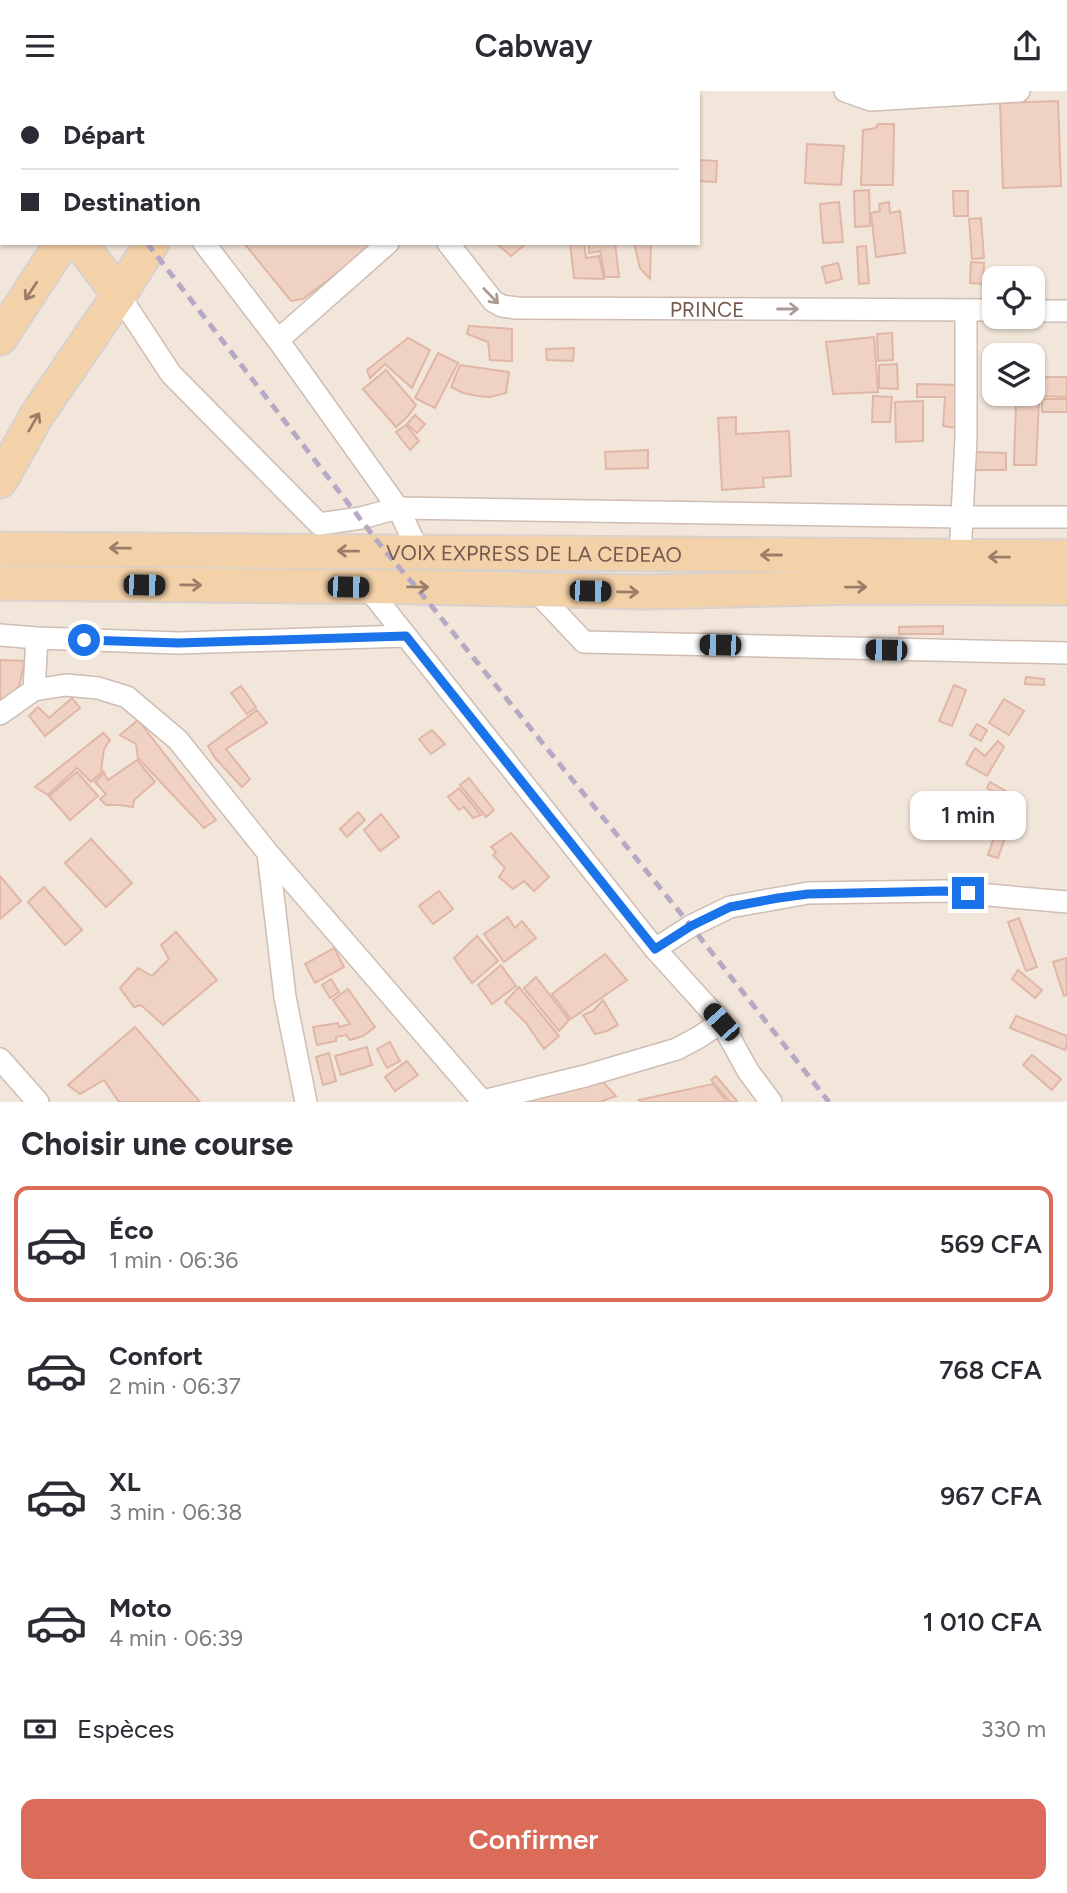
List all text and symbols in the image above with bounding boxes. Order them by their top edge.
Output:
icon: menu [21,27,59,65]
text: Cabway [474,27,593,65]
icon: share [1008,27,1046,65]
text: Départ [63,119,145,151]
text: Destination [63,186,201,218]
map controls [982,266,1045,406]
button: locate [982,266,1045,329]
one-way arrow [24,281,38,300]
one-way arrow [482,286,499,304]
street label: PRINCE [670,296,745,321]
one-way arrow [776,302,799,316]
button: layers [982,343,1045,406]
one-way arrow [27,412,41,432]
street label: VOIX EXPRESS DE LA CEDEAO [386,539,682,567]
one-way arrow [109,542,132,555]
one-way arrow [337,544,360,558]
one-way arrow [760,548,783,562]
one-way arrow [988,550,1011,564]
car [123,574,166,596]
car [327,576,370,598]
one-way arrow [179,579,202,592]
one-way arrow [406,580,429,594]
car [569,580,612,602]
one-way arrow [844,580,867,594]
one-way arrow [616,585,639,598]
route start [68,624,100,656]
car [699,634,742,656]
car [865,639,908,661]
callout: 1 min [910,791,1026,841]
text: 1 min [941,801,995,829]
route end [952,877,984,909]
car [700,999,743,1045]
text: Choisir une course [21,1125,293,1163]
icon: car [25,1213,88,1276]
text: Éco [109,1214,154,1246]
text: 569 CFA [940,1228,1042,1260]
text: 1 min · 06:36 [109,1246,238,1274]
icon: car [25,1339,88,1402]
text: Confort [109,1340,203,1372]
text: 768 CFA [939,1354,1042,1386]
text: 2 min · 06:37 [109,1372,241,1400]
icon: car [25,1465,88,1528]
text: XL [109,1466,141,1498]
text: 967 CFA [940,1480,1042,1512]
text: 3 min · 06:38 [109,1498,242,1526]
icon: car [25,1591,88,1654]
text: Moto [109,1592,172,1624]
text: 1 010 CFA [923,1606,1042,1638]
text: 4 min · 06:39 [109,1624,243,1652]
icon: cash [21,1710,59,1748]
text: Espèces [77,1713,174,1745]
text: 330 m [981,1715,1046,1743]
button: Confirmer [21,1799,1046,1879]

